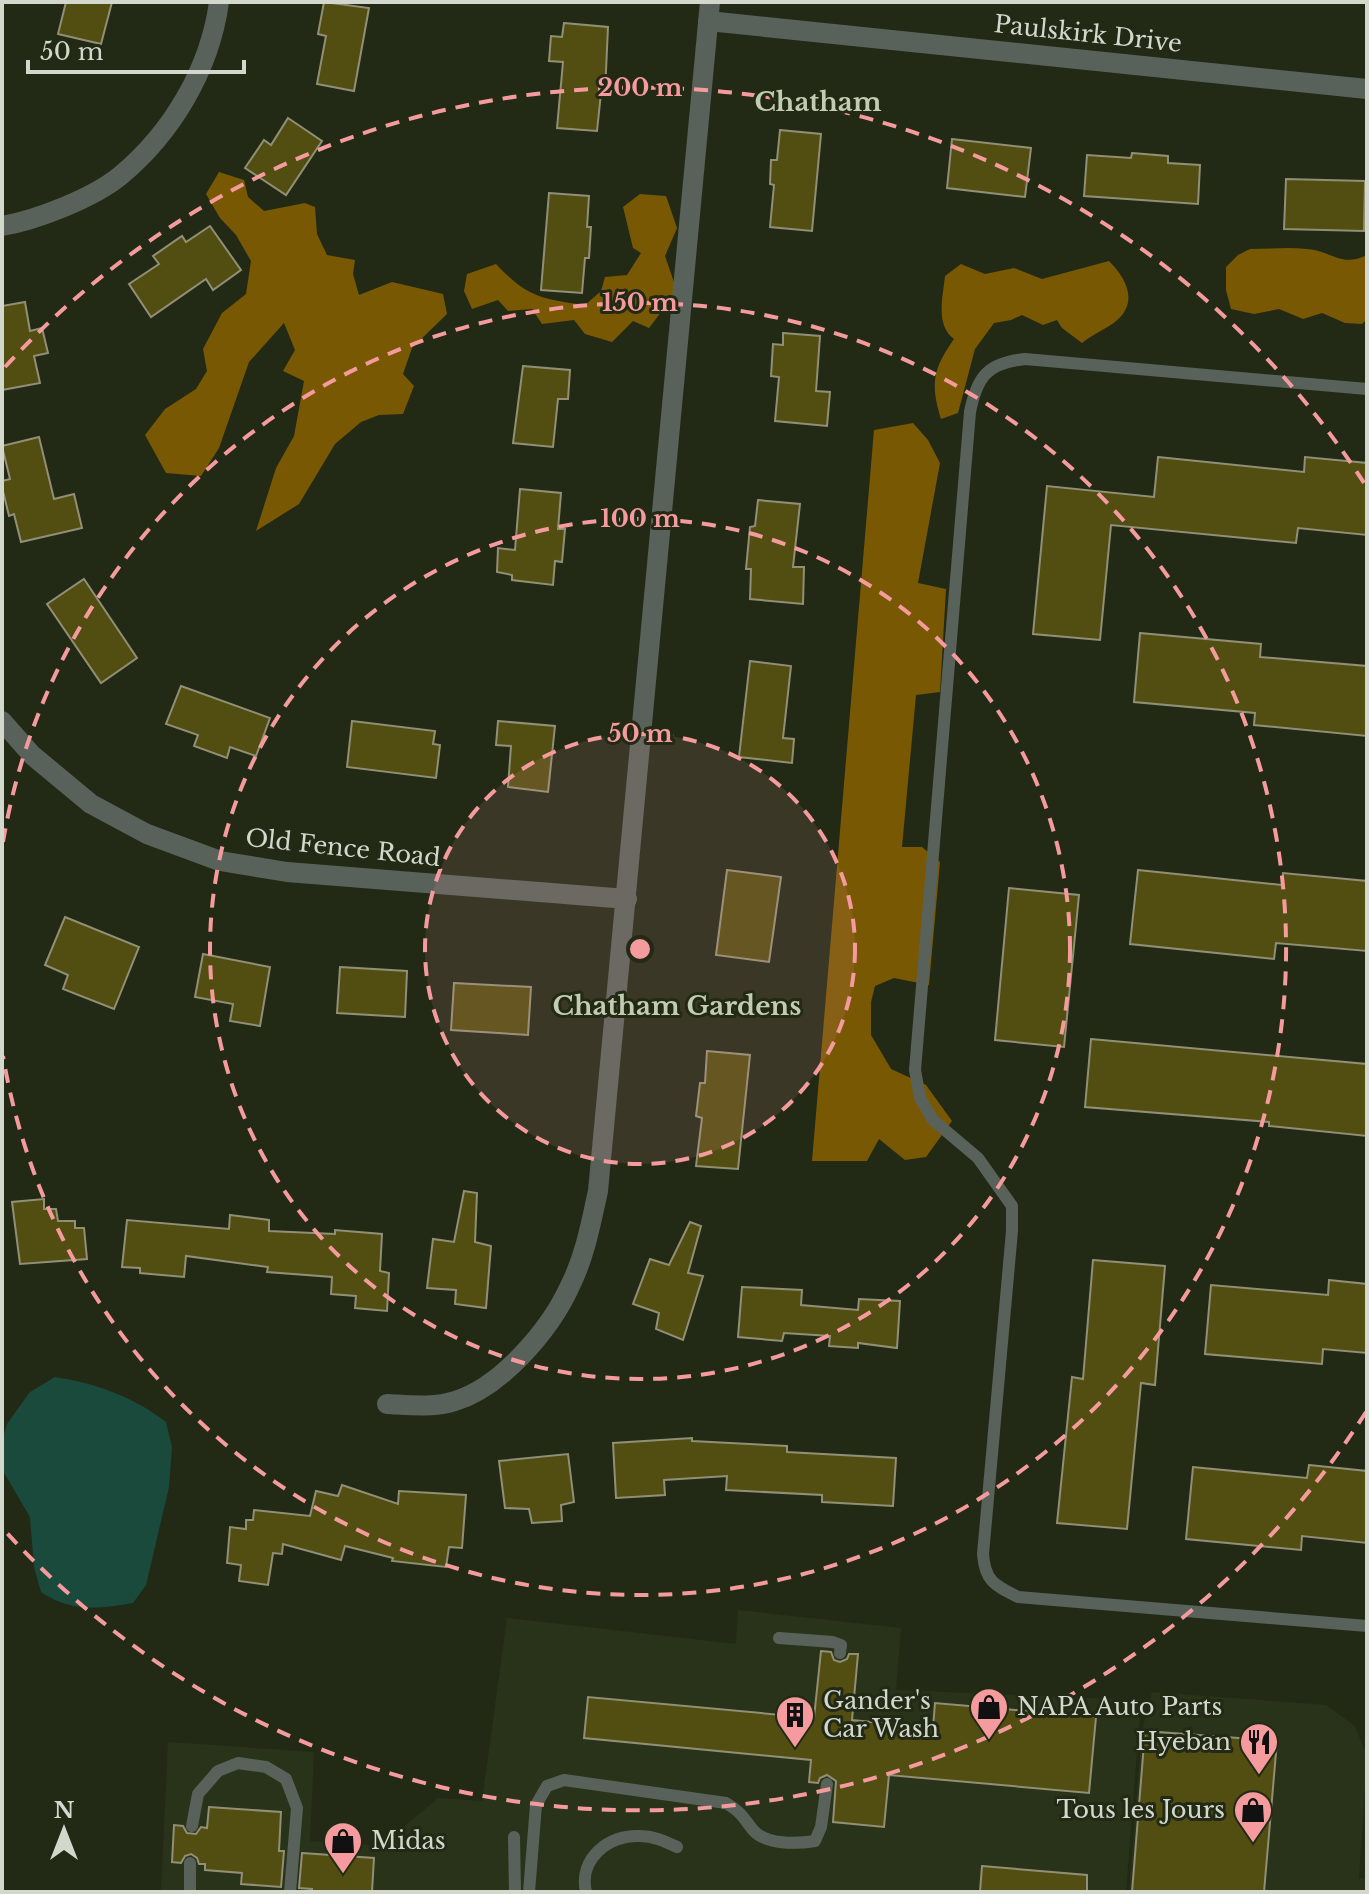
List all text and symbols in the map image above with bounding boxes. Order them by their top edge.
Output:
street label: Paulskirk Drive [993,9,1183,58]
scale bar [28,24,244,74]
text: 50 m [40,37,104,66]
text: 200 m [598,73,683,102]
district label: Chatham [754,86,882,118]
text: 150 m [602,288,678,317]
text: 100 m [600,504,680,533]
text: 50 m [607,719,673,748]
street label: Old Fence Road [244,823,442,872]
centre of rings [626,935,654,963]
district label: Chatham Gardens [553,990,801,1022]
place label: Gander's Car Wash [823,1686,939,1743]
shop icon: NAPA Auto Parts [968,1686,1010,1741]
place label: NAPA Auto Parts [1017,1692,1222,1721]
building icon: Gander's Car Wash [774,1694,816,1749]
restaurant icon: Hyeban [1238,1721,1280,1776]
place label: Hyeban [1135,1727,1231,1756]
shop icon: Tous les Jours [1232,1789,1274,1844]
north arrow [24,1790,104,1870]
place label: Tous les Jours [1057,1795,1225,1824]
text: N [54,1797,75,1824]
shop icon: Midas [322,1820,364,1875]
place label: Midas [371,1826,446,1855]

